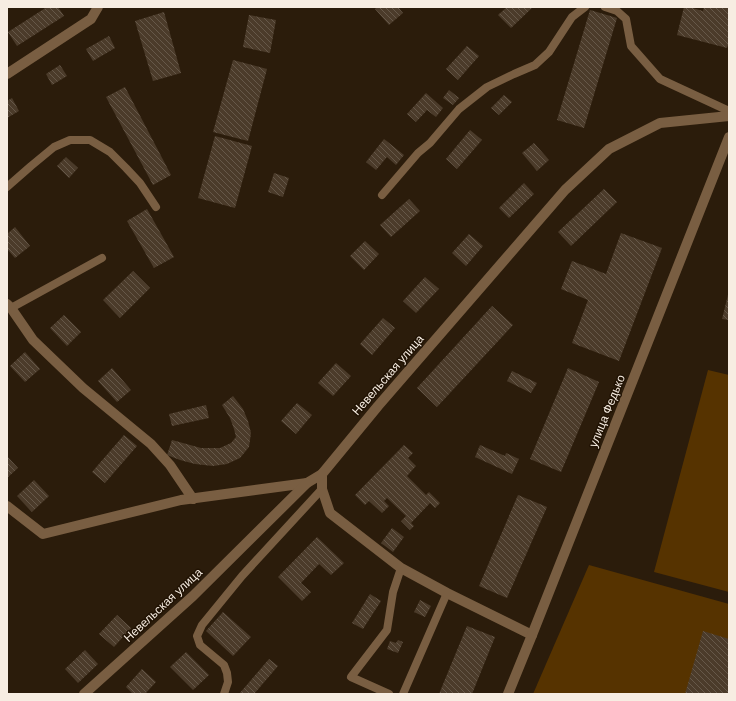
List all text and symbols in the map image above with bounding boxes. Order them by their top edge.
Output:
street label: Невельская улица [349,331,428,419]
street label: улица Федько [585,372,629,450]
street label: Невельская улица [120,564,206,646]

